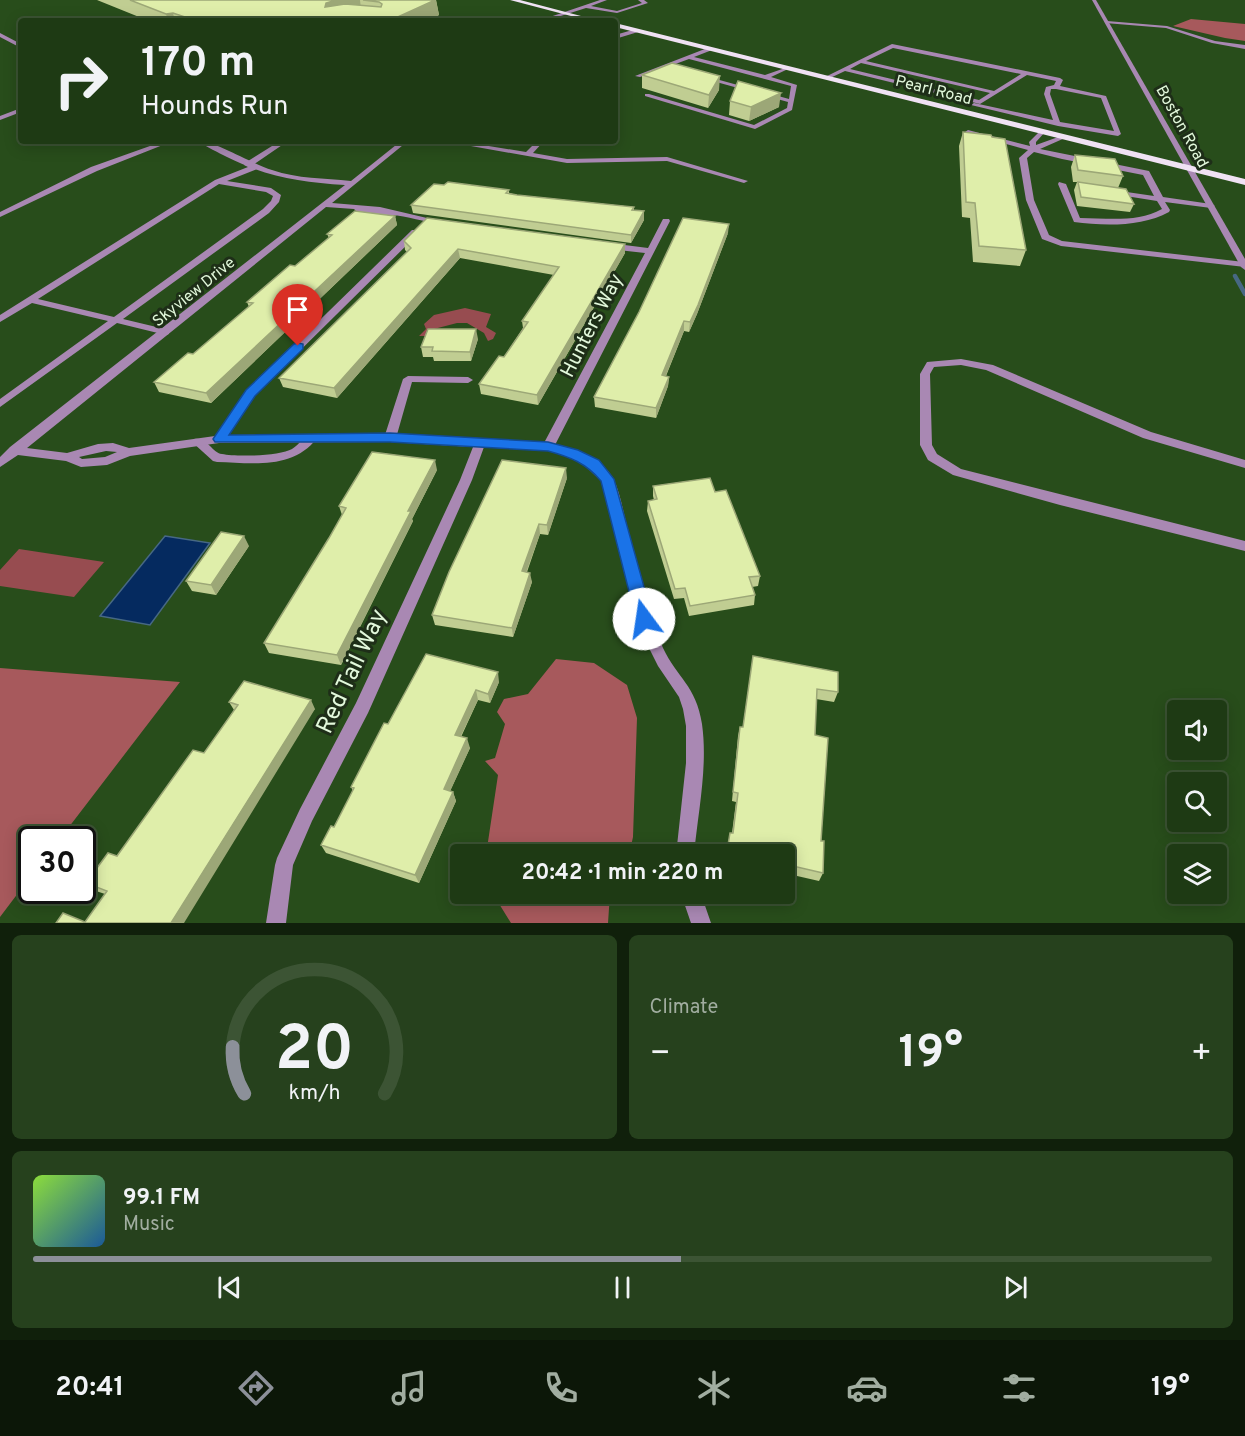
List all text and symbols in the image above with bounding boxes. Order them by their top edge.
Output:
text: 170 m [141,38,255,91]
icon: right [42,42,120,120]
street label: Pearl Road [893,72,974,110]
street label: Boston Road [1150,82,1212,172]
text: Hounds Run [141,90,288,124]
street label: Skyview Drive [149,253,240,332]
street label: Hunters Way [555,270,630,382]
pin [272,284,323,346]
icon: arrive [281,293,314,326]
position arrow [612,587,676,651]
street label: Red Tail Way [311,605,395,739]
map controls [1167,700,1227,904]
button: sound [1167,700,1227,760]
button: search [1167,772,1227,832]
speed limit sign: 30 [18,826,96,904]
button: layers [1167,844,1227,904]
text: 20:42 · 1 min · 220 m [522,860,723,887]
text: Climate [650,995,718,1021]
text: 20 [275,1013,354,1092]
text: 19° [899,1026,963,1083]
text: − [650,1034,671,1076]
text: + [1191,1034,1212,1076]
text: km/h [288,1080,340,1107]
text: 99.1 FM [123,1185,200,1212]
text: Music [123,1212,175,1238]
icon: previous [213,1271,246,1304]
icon: pause [606,1271,639,1304]
icon: next [999,1271,1032,1304]
icon: directions [235,1367,277,1409]
icon: music [388,1367,430,1409]
icon: phone [540,1367,582,1409]
icon: climate [693,1367,735,1409]
icon: car [846,1367,888,1409]
icon: filters [998,1367,1040,1409]
text: 20:41 [55,1371,124,1405]
text: 19° [1151,1371,1190,1405]

